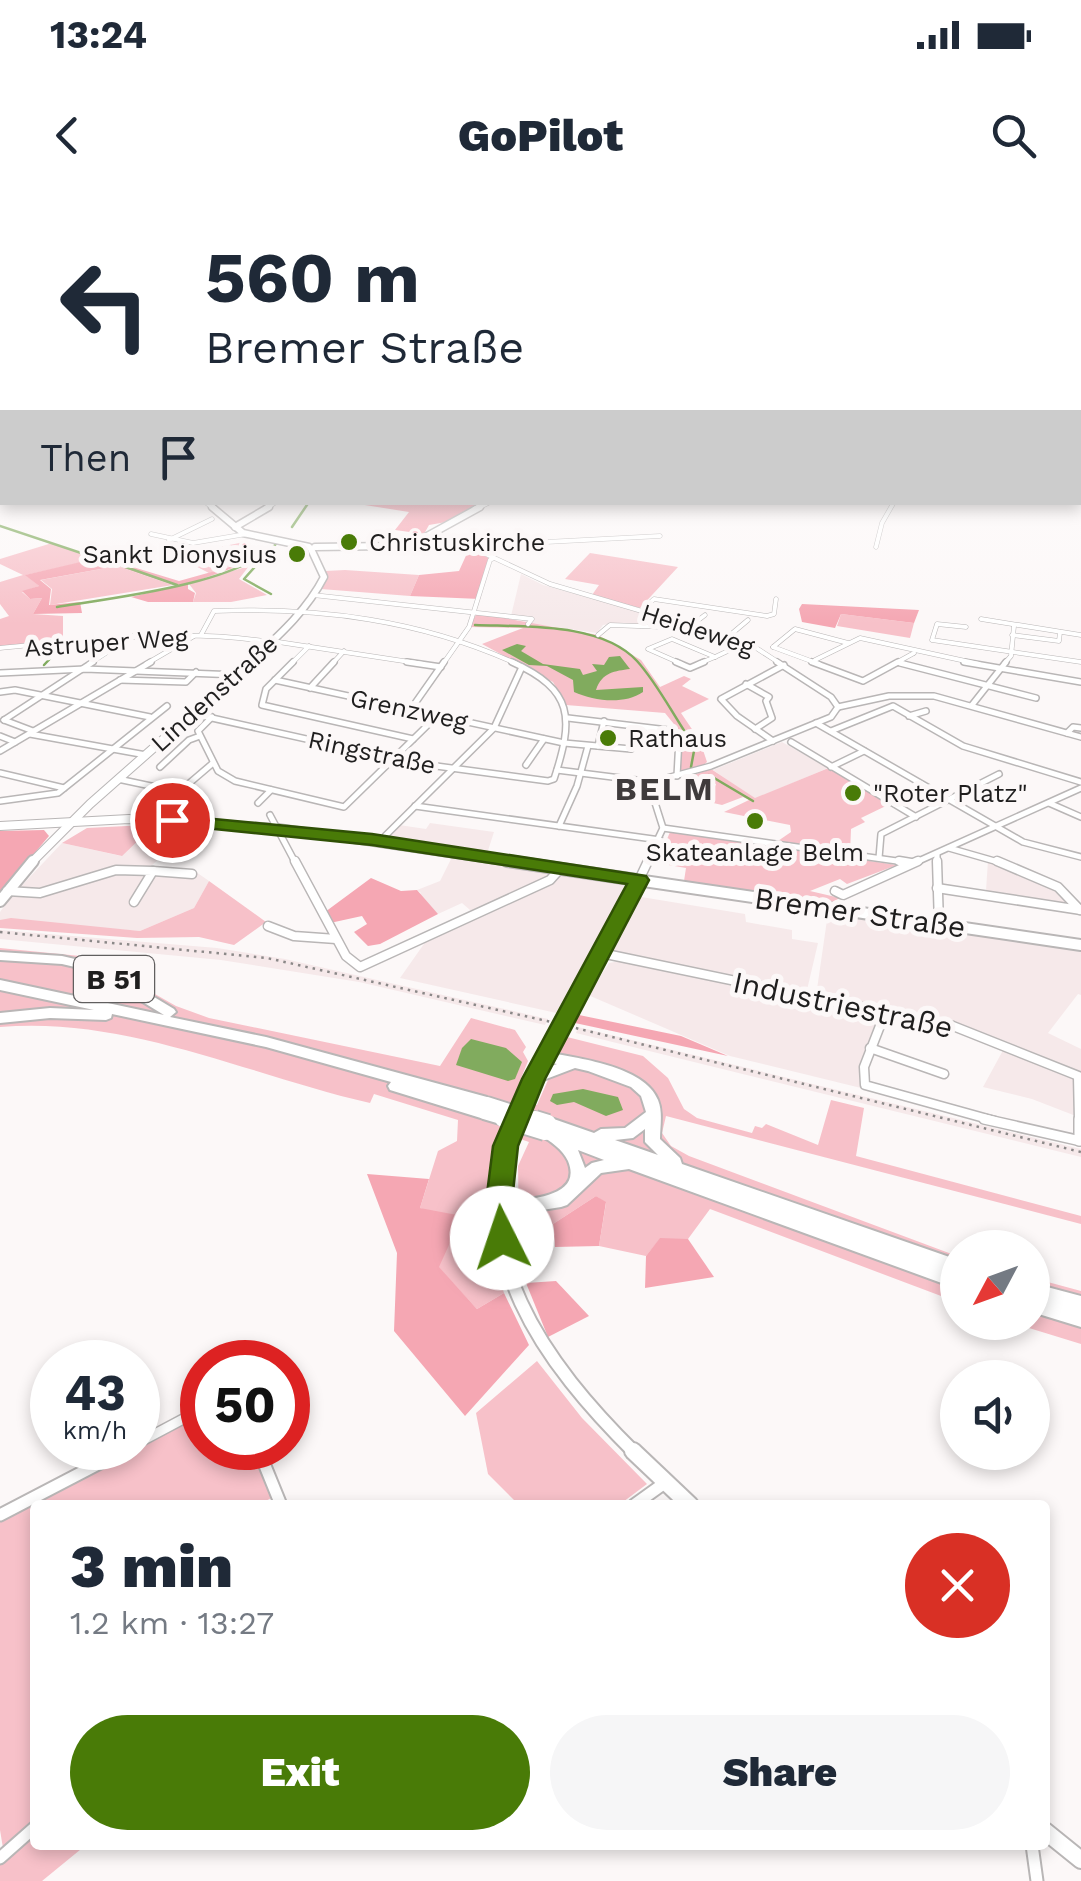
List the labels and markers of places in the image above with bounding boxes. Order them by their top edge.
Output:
place label: Christuskirche [369,528,545,557]
marker: Christuskirche [338,531,360,553]
place label: Sankt Dionysius [83,540,277,569]
marker: Sankt Dionysius [286,543,308,565]
place label: Rathaus [628,724,727,753]
marker: Rathaus [597,727,619,749]
pin [130,778,215,863]
place label: "Roter Platz" [873,779,1028,808]
marker: "Roter Platz" [842,782,864,804]
marker: Skateanlage Belm [744,810,766,832]
place label: Skateanlage Belm [646,838,864,867]

